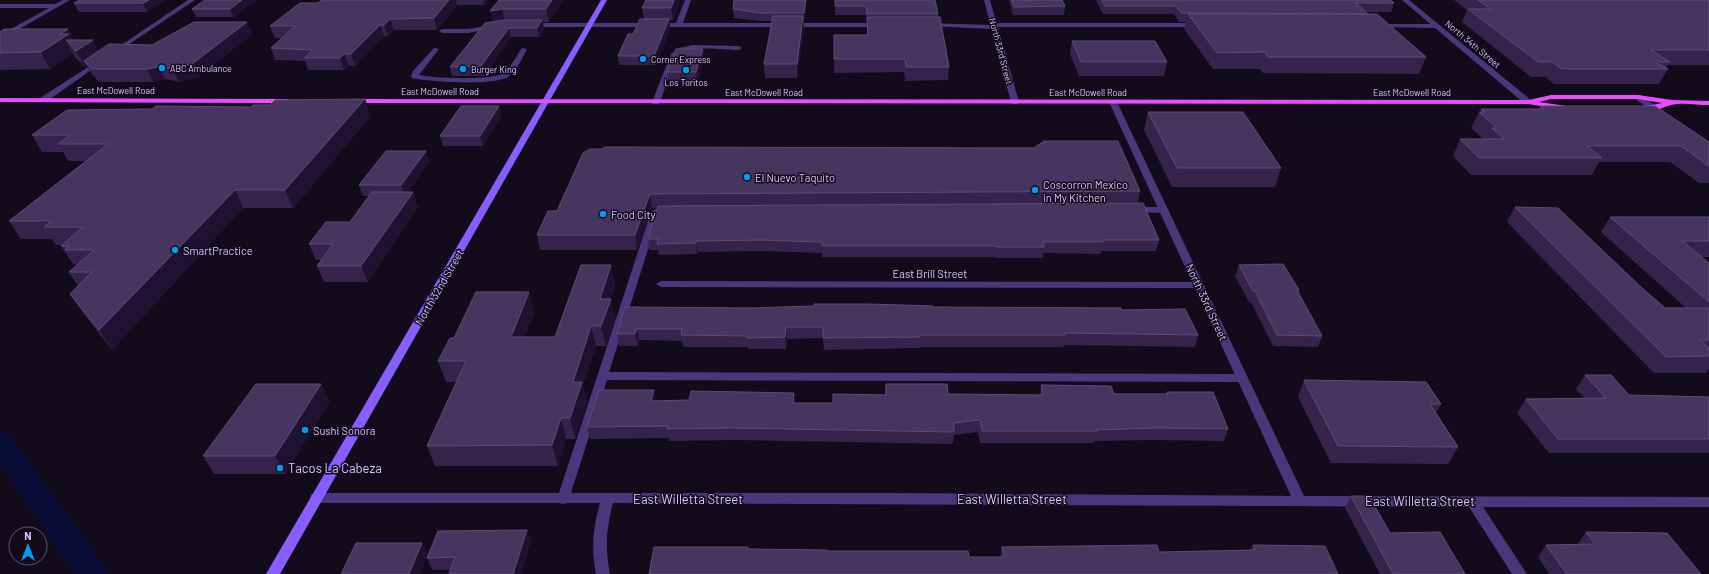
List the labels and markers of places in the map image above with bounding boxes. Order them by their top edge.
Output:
marker: Corner Express [638,54,648,64]
place label: Corner Express [651,54,710,65]
marker: ABC Ambulance [157,63,167,73]
place label: ABC Ambulance [170,63,232,74]
marker: Burger King [458,64,468,74]
place label: Burger King [471,64,517,75]
marker: Los Toritos [681,65,691,75]
place label: Los Toritos [664,77,708,88]
place label: El Nuevo Taquito [755,171,835,184]
marker: El Nuevo Taquito [742,172,752,182]
place label: Coscorron Mexico in My Kitchen [1043,178,1128,204]
marker: Coscorron Mexico in My Kitchen [1030,185,1040,195]
place label: Food City [611,208,656,221]
marker: Food City [598,209,608,219]
place label: SmartPractice [183,244,253,257]
marker: SmartPractice [170,245,180,255]
place label: Sushi Sonora [313,424,375,437]
marker: Sushi Sonora [300,425,310,435]
place label: Tacos La Cabeza [288,460,382,476]
marker: Tacos La Cabeza [275,463,285,473]

